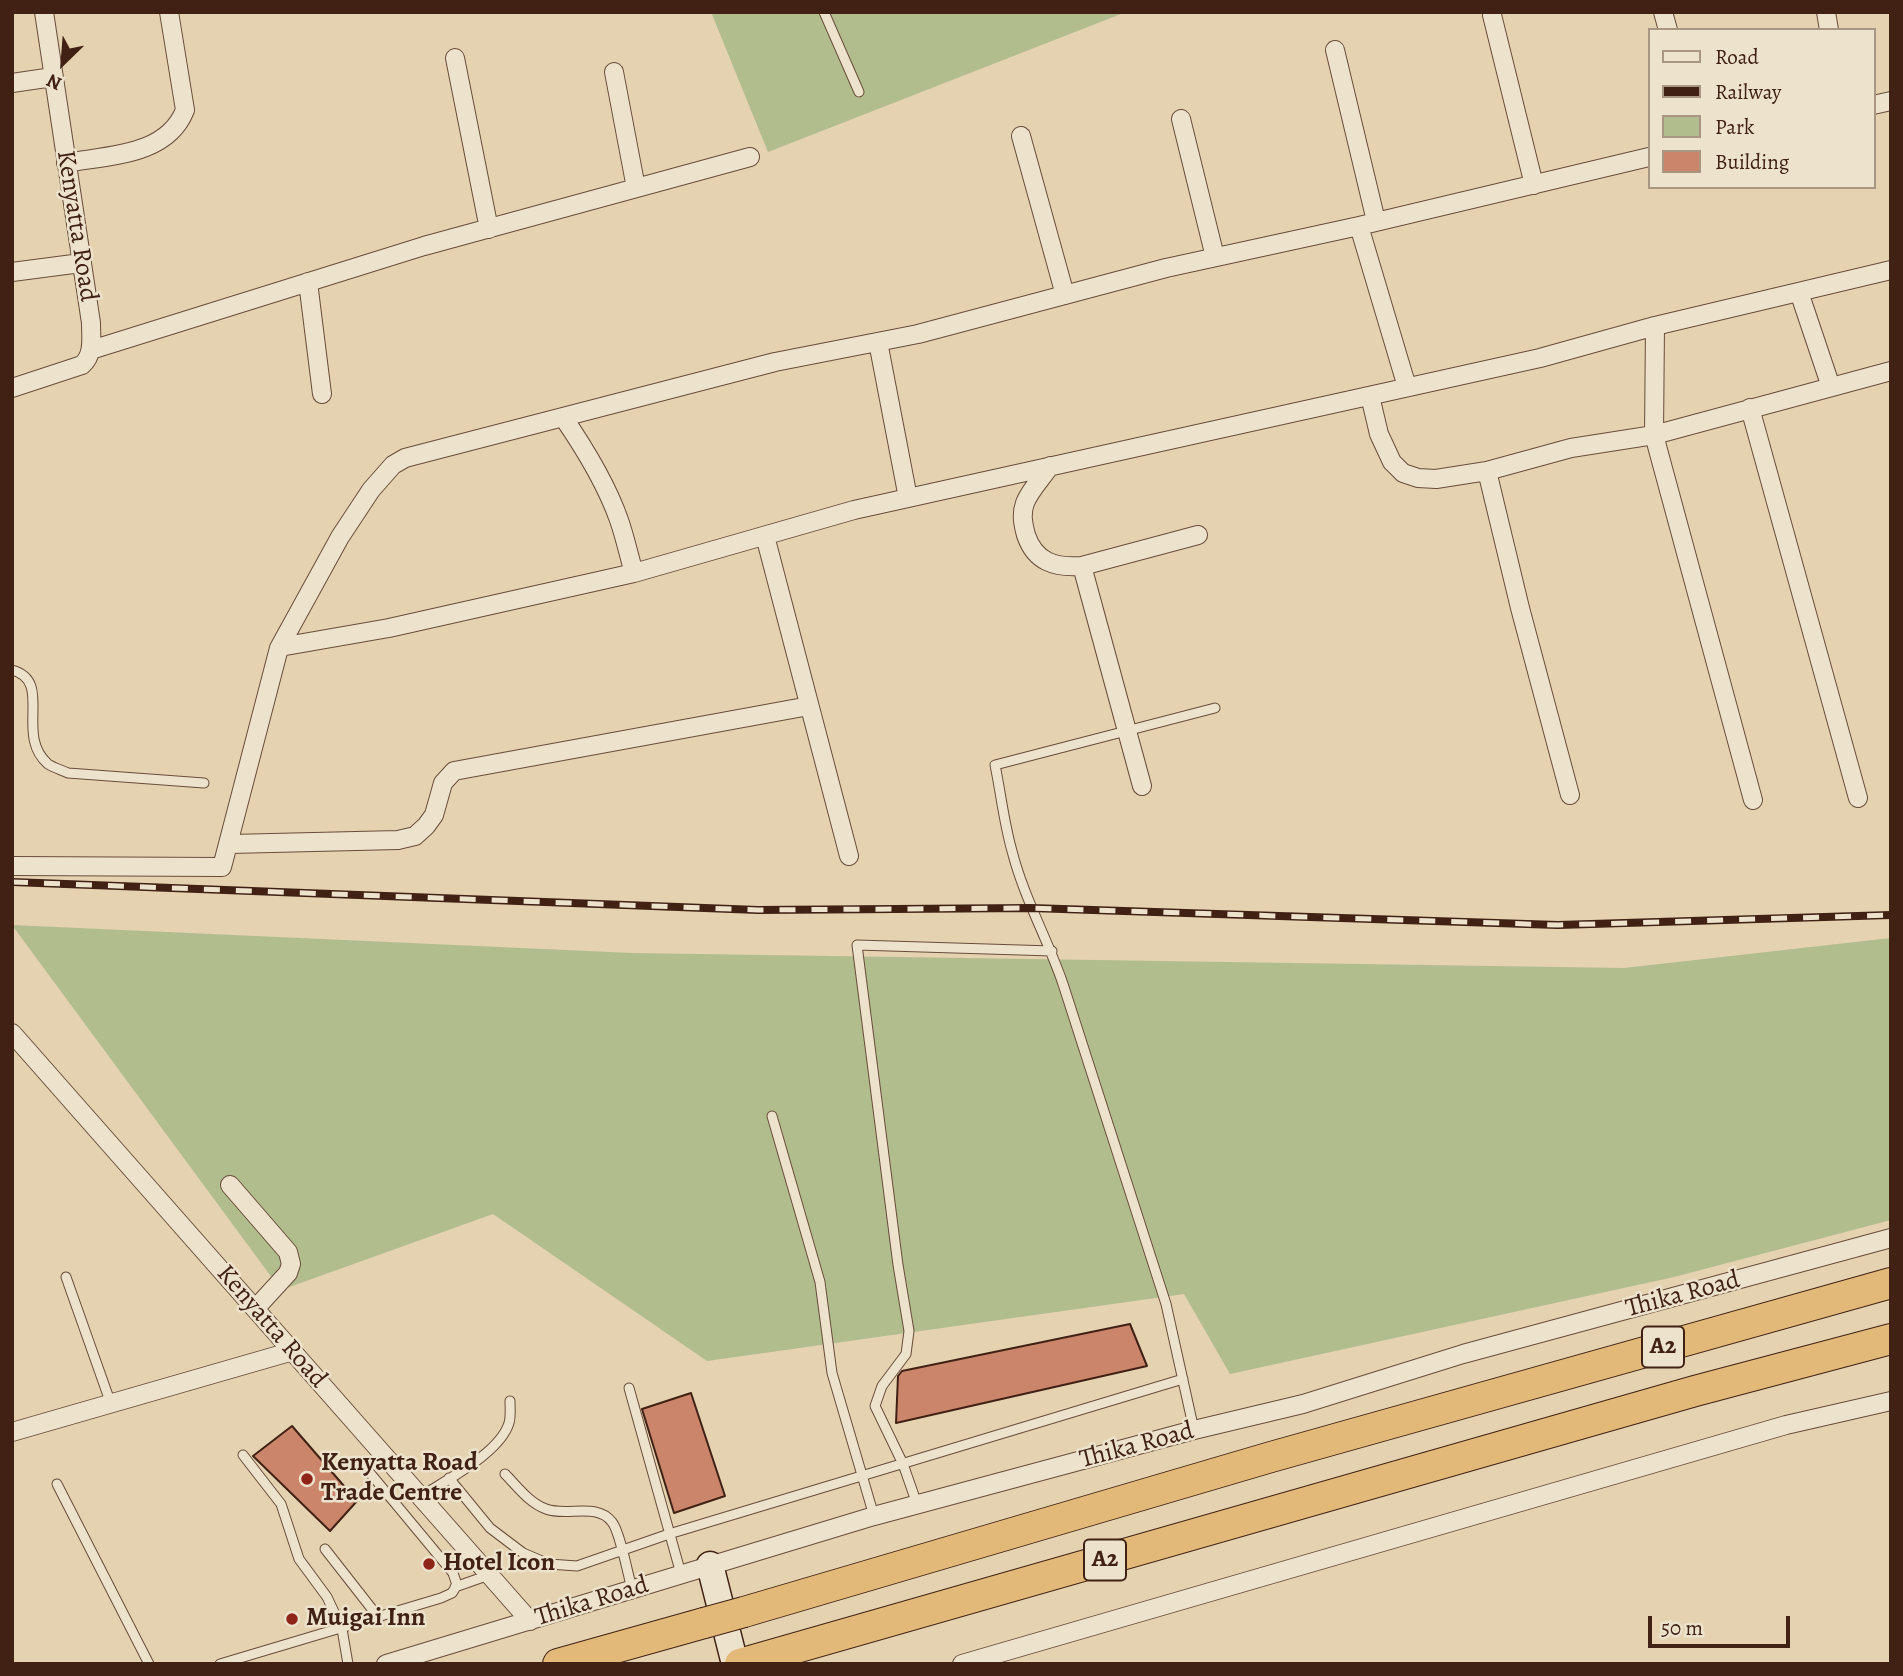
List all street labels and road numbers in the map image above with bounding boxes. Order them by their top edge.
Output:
street label: Kenyatta Road [49,148,103,304]
street label: Kenyatta Road [209,1259,333,1395]
street label: Thika Road [1623,1265,1743,1325]
road number: A2 [1642,1326,1684,1367]
street label: Thika Road [1077,1416,1197,1476]
road number: A2 [1084,1540,1126,1580]
street label: Thika Road [532,1570,652,1634]

